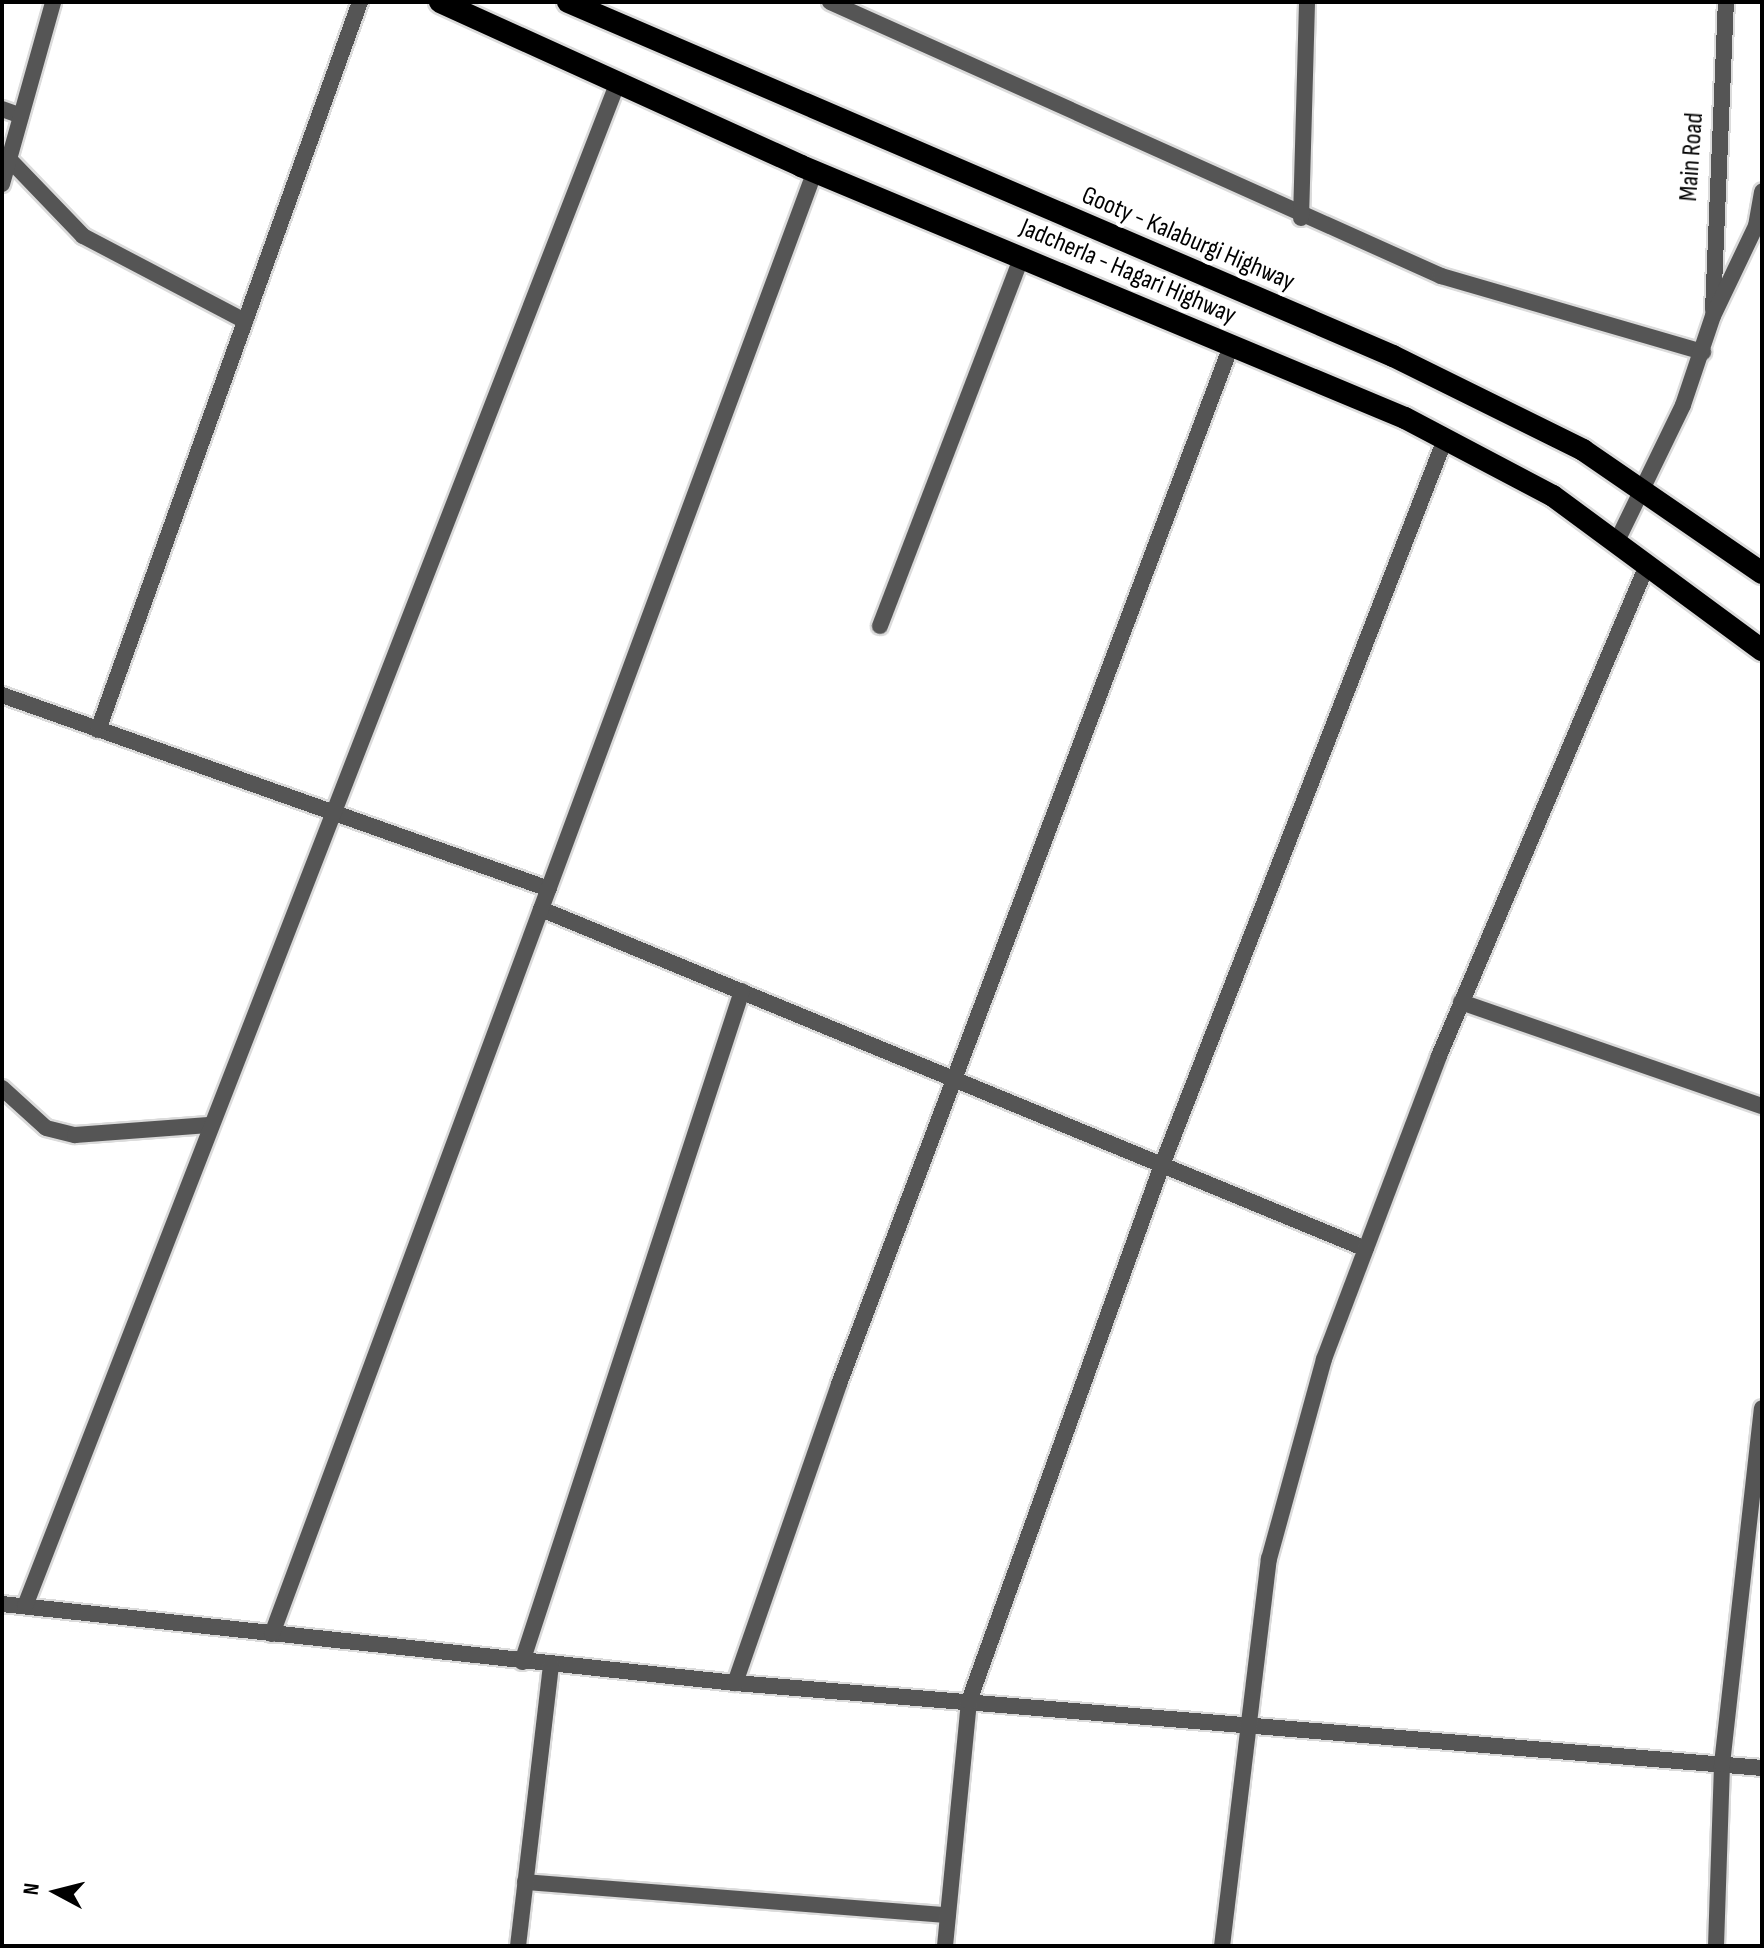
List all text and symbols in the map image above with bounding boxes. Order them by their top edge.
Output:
street label: Main Road [1673,112,1711,202]
street label: Gooty - Kalaburgi Highway [1077,180,1299,298]
street label: Jadcherla - Hagari Highway [1015,212,1241,332]
north arrow [16,1852,96,1932]
text: N [18,1882,46,1896]

